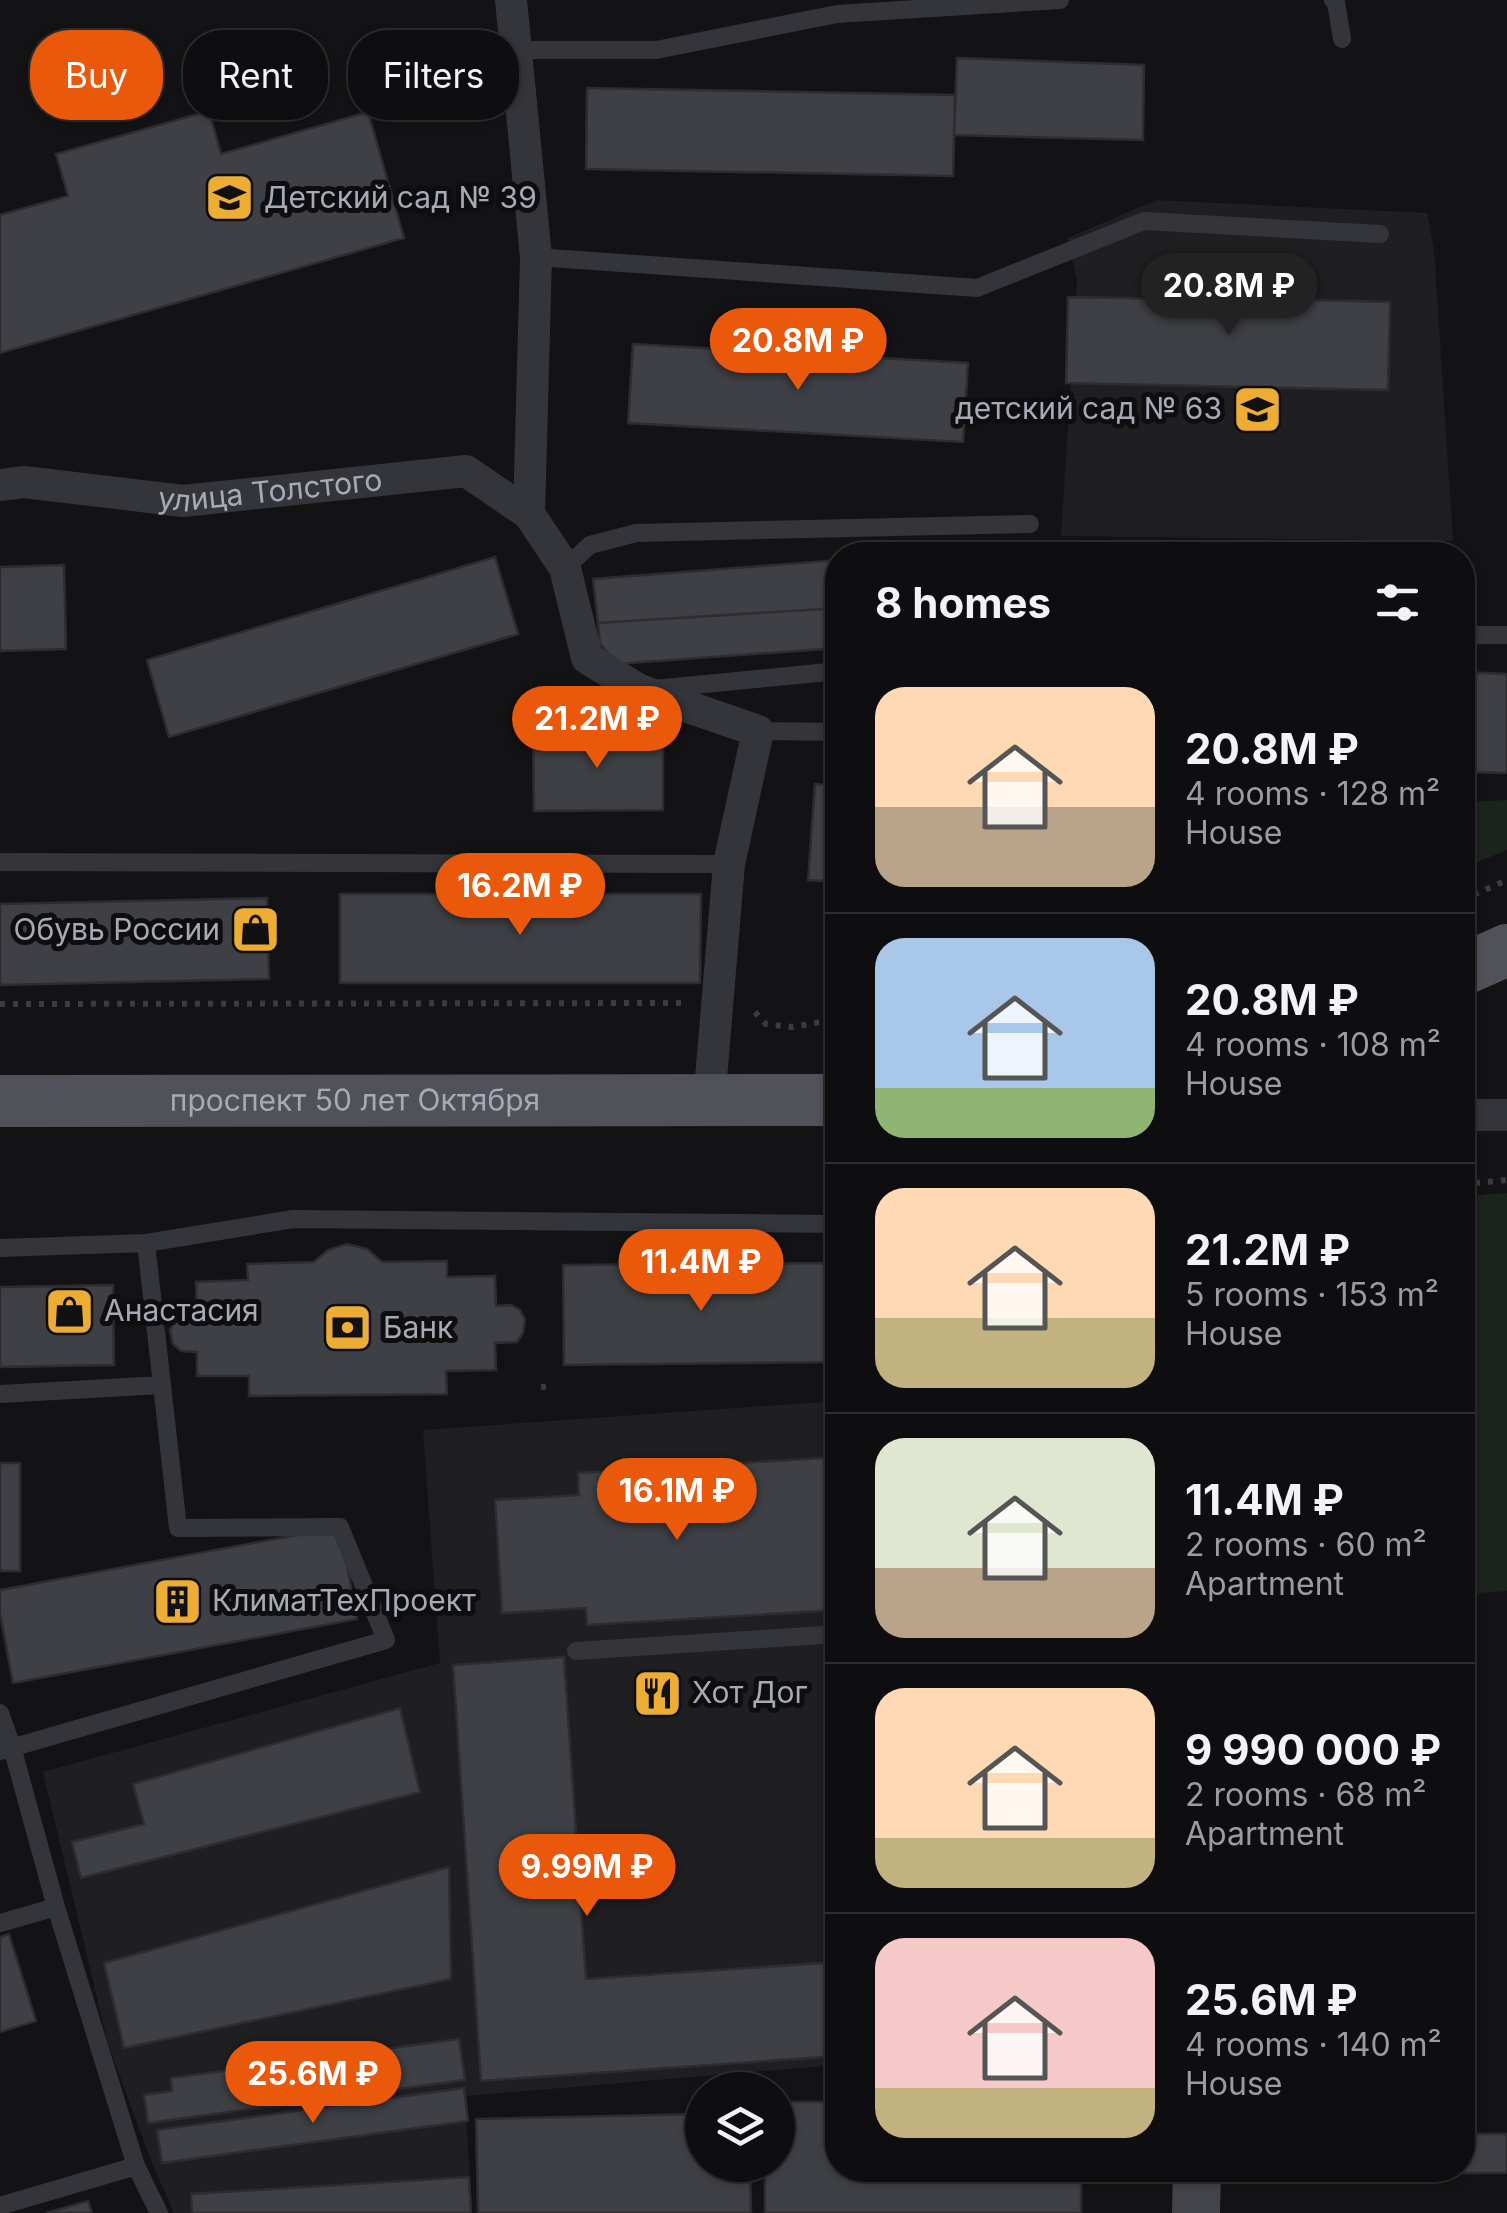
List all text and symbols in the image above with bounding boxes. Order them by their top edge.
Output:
chip: Buy [30,30,163,120]
chip: Rent [183,30,328,120]
chip: Filters [348,30,519,120]
school or university icon: Детский сад № 39 [203,172,255,224]
place label: Детский сад № 39 [264,179,537,215]
pin: 20.8M ₽ [1137,253,1321,338]
text: 20.8M ₽ [1163,266,1295,305]
pin: 20.8M ₽ [706,308,890,393]
text: 20.8M ₽ [732,321,864,360]
school or university icon: детский сад № 63 [1231,383,1283,435]
place label: детский сад № 63 [955,390,1222,426]
street label: улица Толстого [156,461,384,519]
icon: filters [1370,575,1425,630]
text: 8 homes [875,577,1051,628]
pin: 21.2M ₽ [505,686,689,771]
text: 21.2M ₽ [534,699,660,738]
text: 20.8M ₽ [1185,723,1359,774]
icon: home [955,727,1075,847]
text: 4 rooms · 128 m² [1185,774,1440,813]
text: House [1185,813,1282,852]
pin: 16.2M ₽ [428,853,612,938]
text: 16.2M ₽ [457,866,583,905]
shop icon: Обувь России [229,904,281,956]
place label: Обувь России [14,911,220,947]
text: 20.8M ₽ [1185,974,1359,1025]
icon: home [955,978,1075,1098]
text: 4 rooms · 108 m² [1185,1025,1441,1064]
text: House [1185,1064,1282,1103]
street label: проспект 50 лет Октября [170,1081,540,1118]
text: 21.2M ₽ [1185,1224,1350,1275]
icon: home [955,1228,1075,1348]
pin: 11.4M ₽ [609,1229,793,1314]
text: 11.4M ₽ [640,1242,762,1281]
text: 5 rooms · 153 m² [1185,1275,1439,1314]
shop icon: Анастасия [43,1285,95,1337]
place label: Анастасия [104,1292,259,1328]
bank icon: Банк [322,1302,374,1354]
place label: Банк [383,1309,453,1345]
text: House [1185,1314,1282,1353]
pin: 16.1M ₽ [585,1458,769,1543]
text: 16.1M ₽ [619,1471,735,1510]
text: 11.4M ₽ [1185,1474,1344,1525]
icon: home [955,1478,1075,1598]
text: 2 rooms · 60 m² [1185,1525,1427,1564]
text: Apartment [1185,1564,1344,1603]
building icon: КлиматТехПроект [151,1575,203,1627]
place label: КлиматТехПроект [212,1582,476,1618]
restaurant icon: Хот Дог [631,1667,683,1719]
place label: Хот Дог [692,1674,808,1710]
text: 9 990 000 ₽ [1185,1724,1441,1775]
icon: home [955,1728,1075,1848]
text: 2 rooms · 68 m² [1185,1775,1426,1814]
text: Apartment [1185,1814,1344,1853]
pin: 9.99M ₽ [495,1834,679,1919]
text: 9.99M ₽ [521,1847,653,1886]
text: 25.6M ₽ [1185,1974,1358,2025]
icon: home [955,1978,1075,2098]
text: 4 rooms · 140 m² [1185,2025,1442,2064]
pin: 25.6M ₽ [221,2041,405,2126]
text: 25.6M ₽ [247,2054,379,2093]
text: House [1185,2064,1282,2103]
map controls [685,2072,795,2182]
button: layers [685,2072,795,2182]

